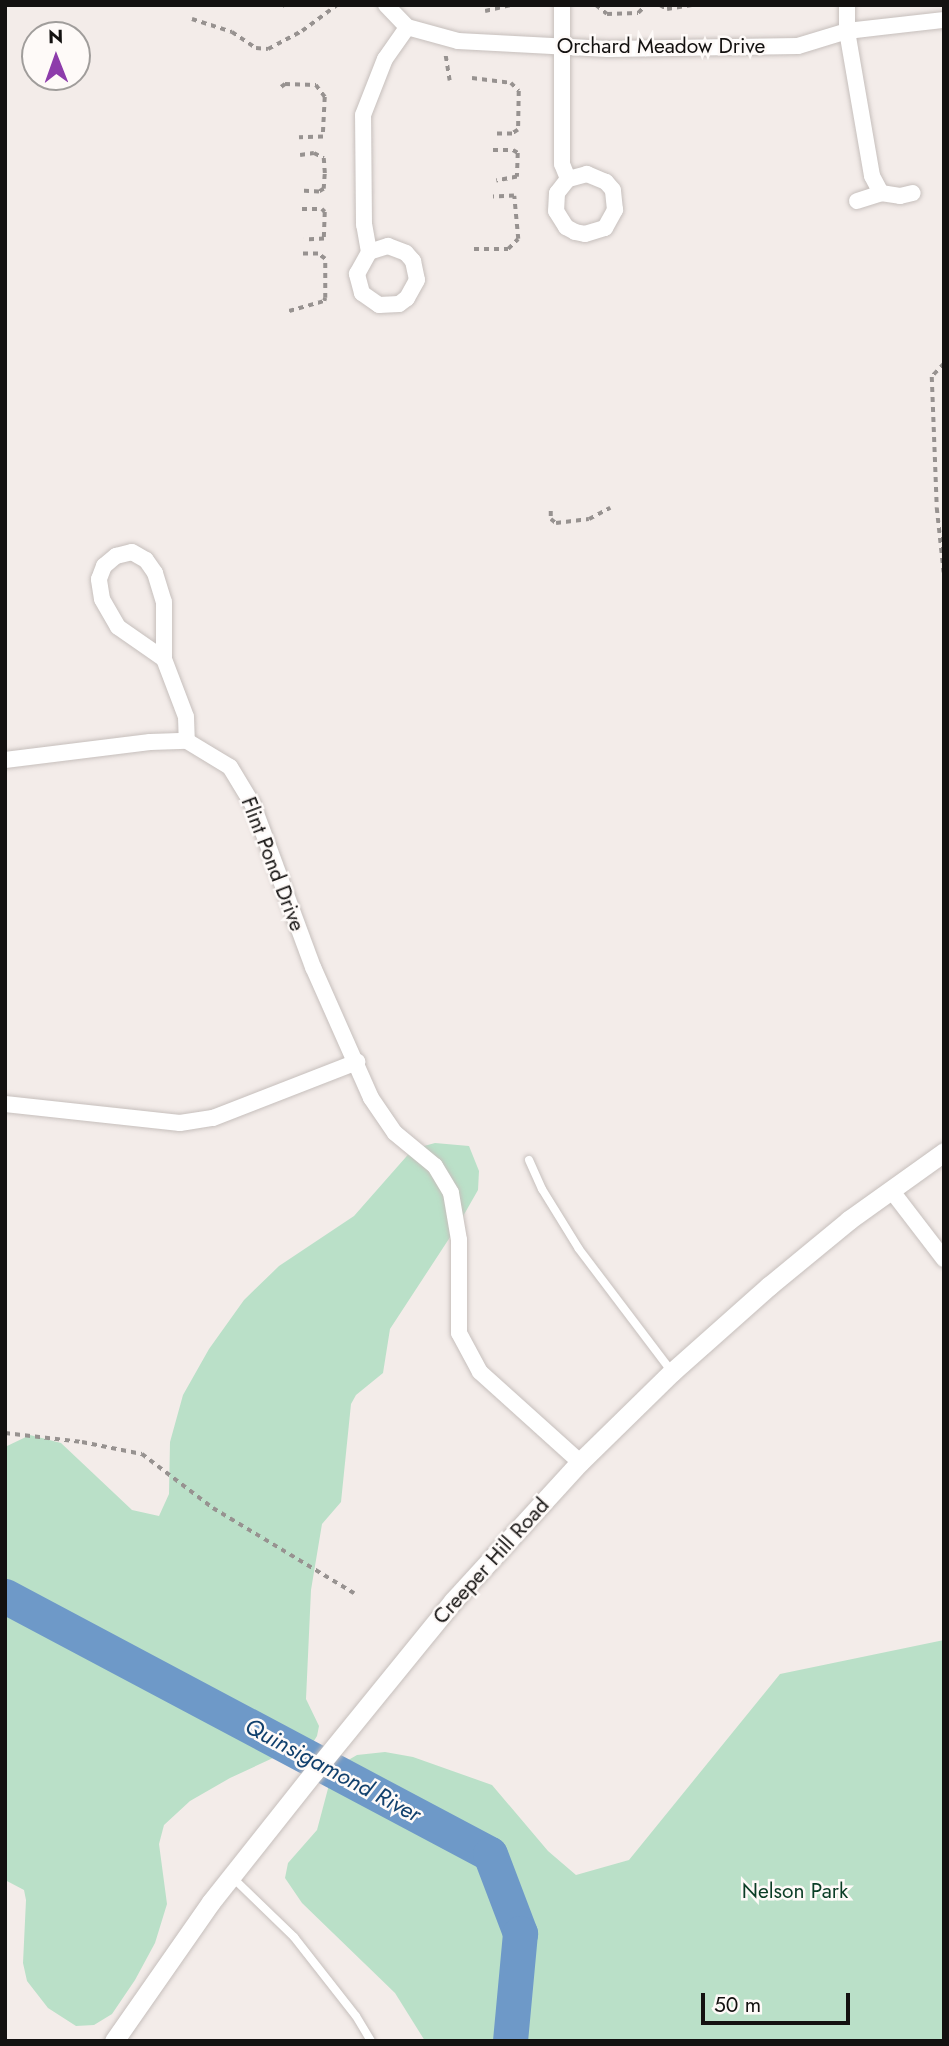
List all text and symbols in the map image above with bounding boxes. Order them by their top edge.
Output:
north arrow [21,21,91,91]
text: N [48,23,63,50]
street label: Orchard Meadow Drive [557,33,765,59]
street label: Flint Pond Drive [236,793,310,935]
street label: Creeper Hill Road [428,1493,554,1629]
water label: Quinsigamond River [240,1712,426,1828]
park label: Nelson Park [742,1878,848,1904]
scale bar [704,1980,853,2024]
text: 50 m [714,1990,761,2020]

